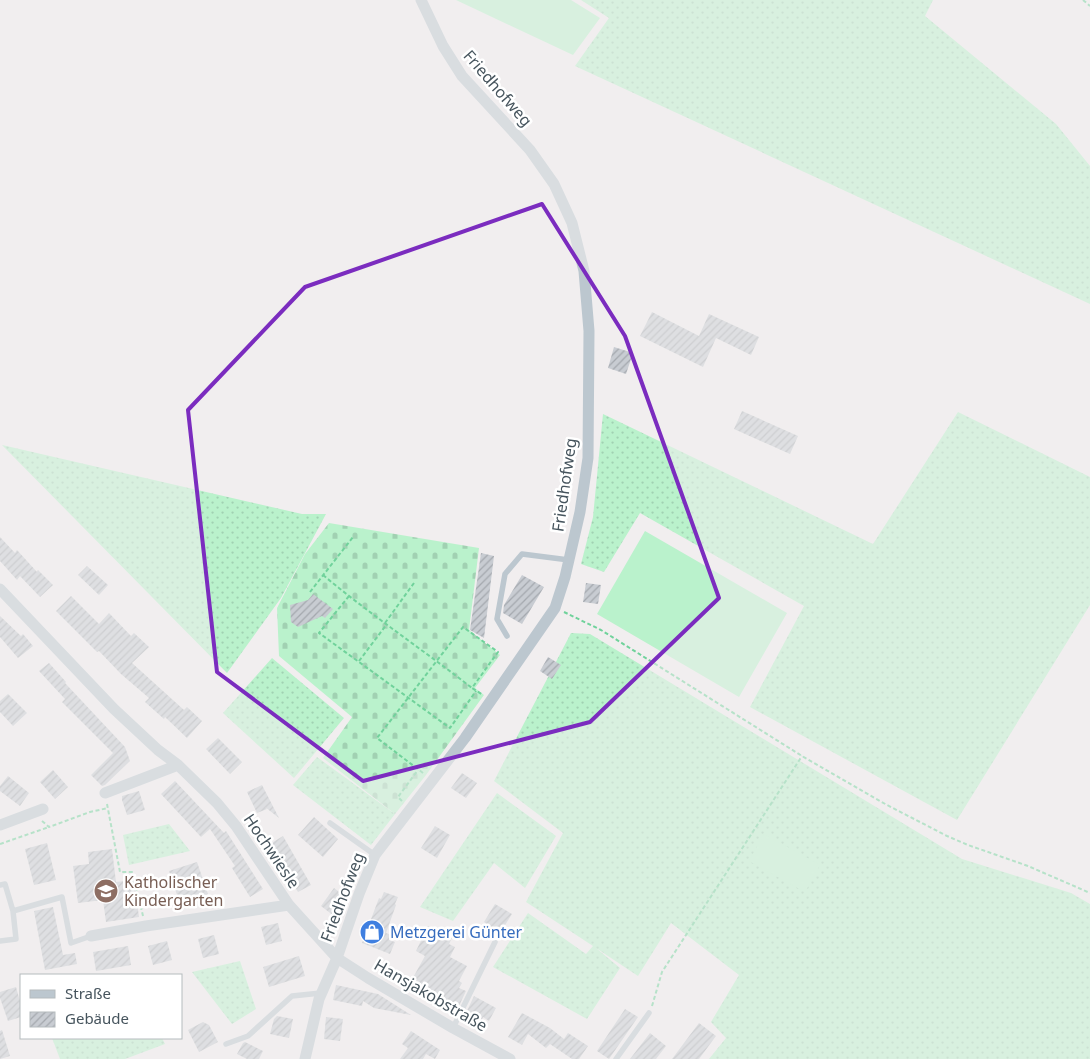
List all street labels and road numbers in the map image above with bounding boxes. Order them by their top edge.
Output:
street label: Friedhofweg [459,45,537,131]
street label: Friedhofweg [547,437,581,533]
street label: Hochwiesle [239,809,305,893]
street label: Friedhofweg [315,849,369,945]
street label: Hansjakobstraße [370,954,492,1036]

